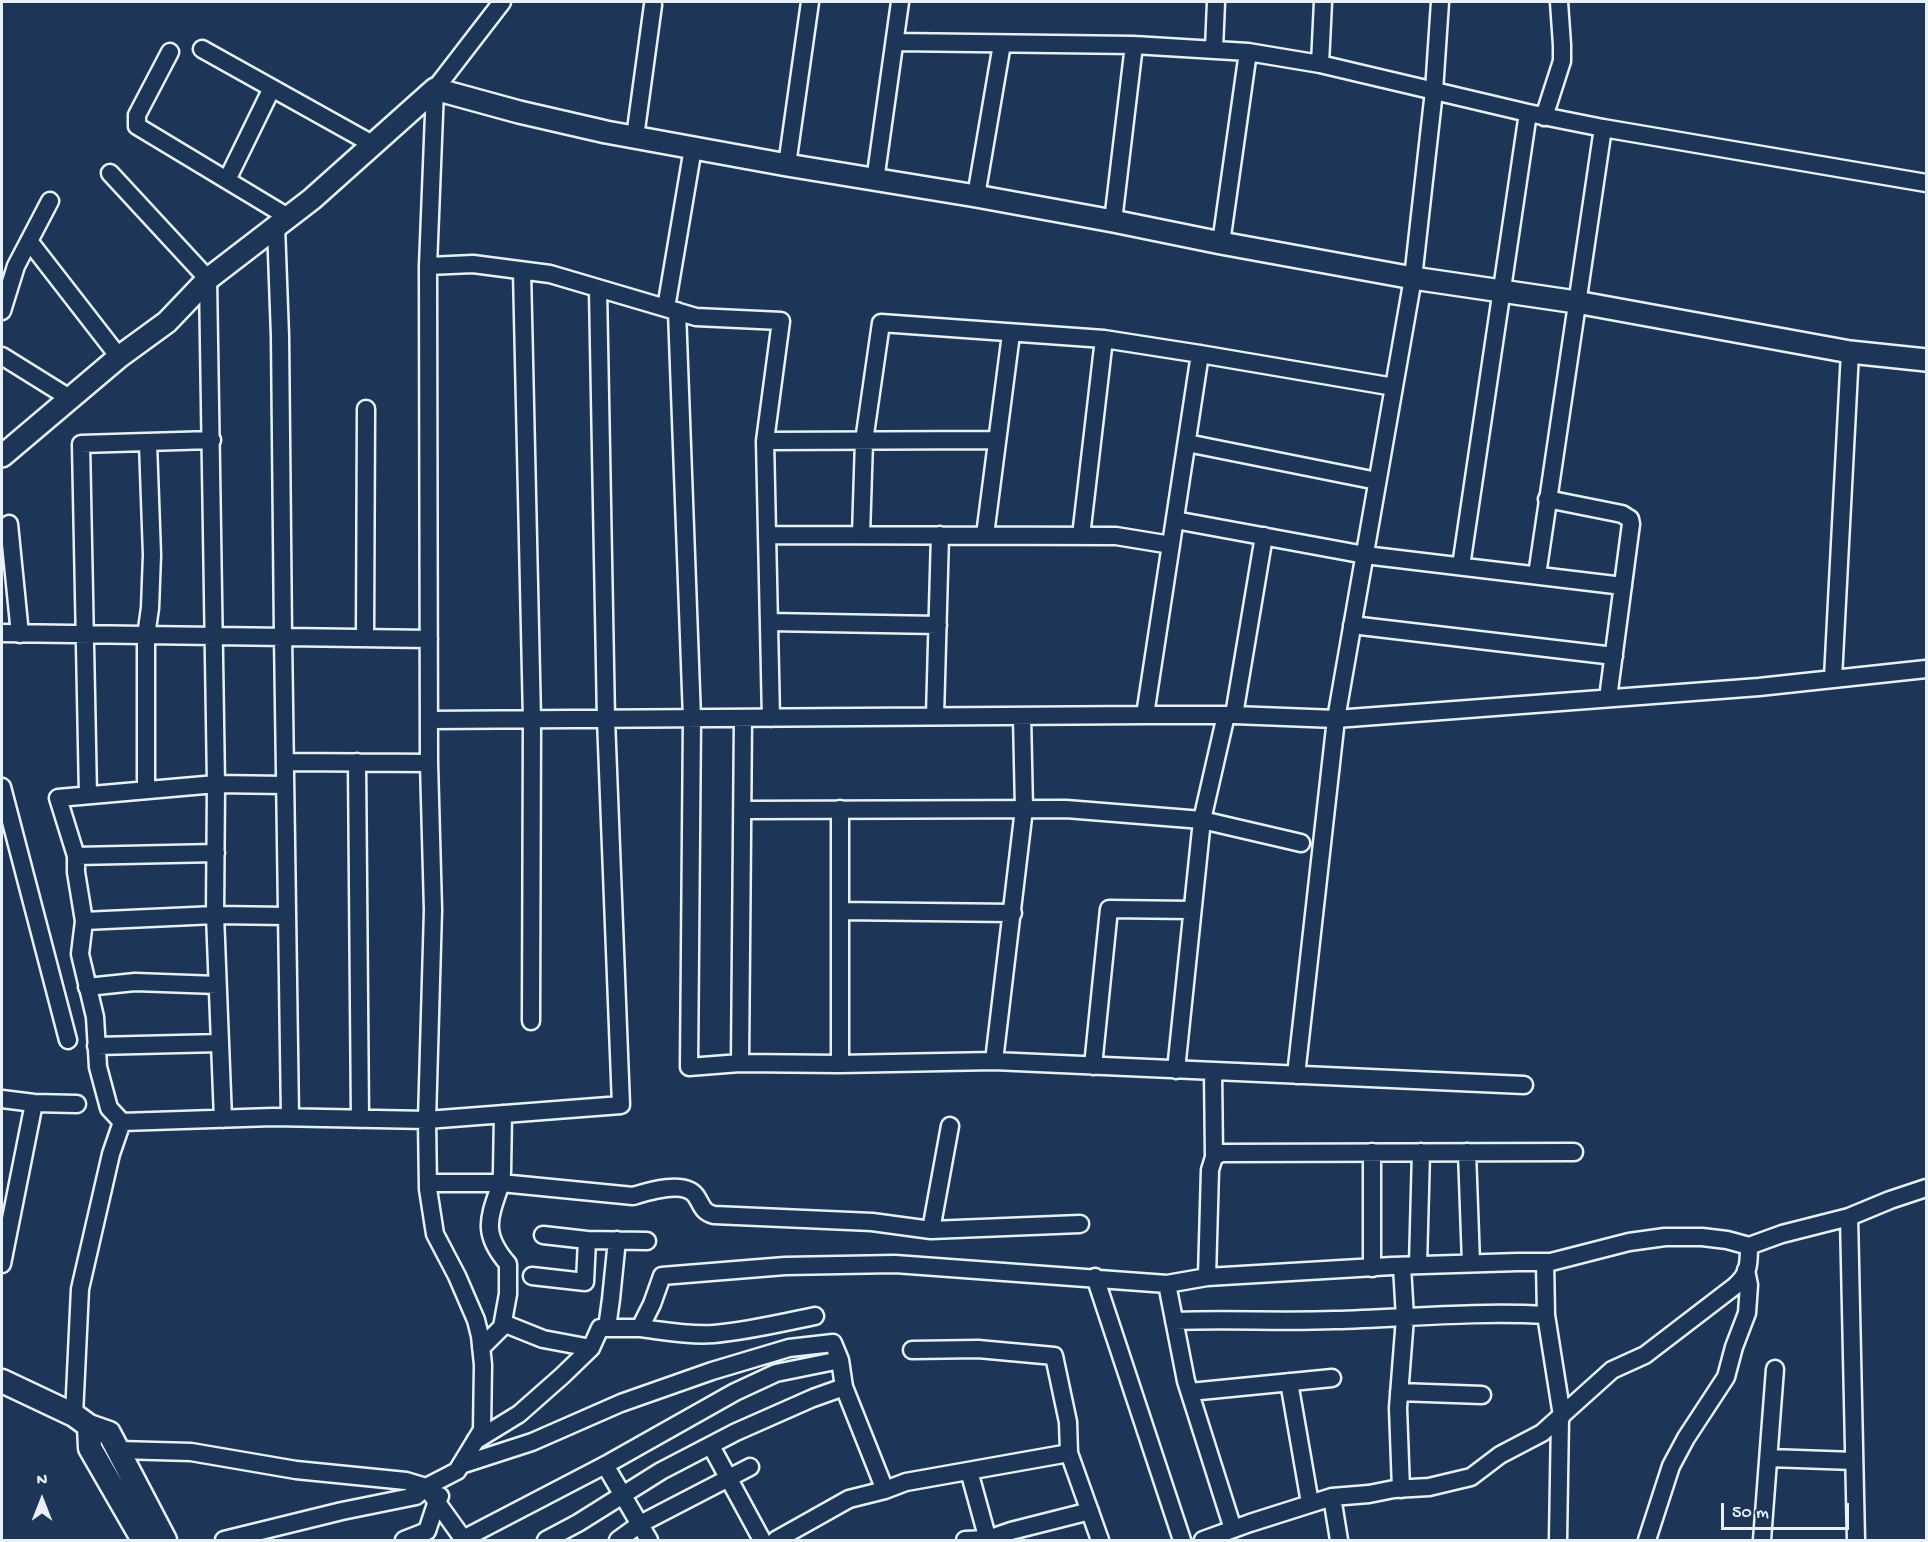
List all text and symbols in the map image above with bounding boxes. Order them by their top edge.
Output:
north arrow [12,1470,72,1530]
text: N [37,1472,47,1491]
scale bar [1724,1491,1852,1529]
text: 50 m [1732,1503,1769,1524]

